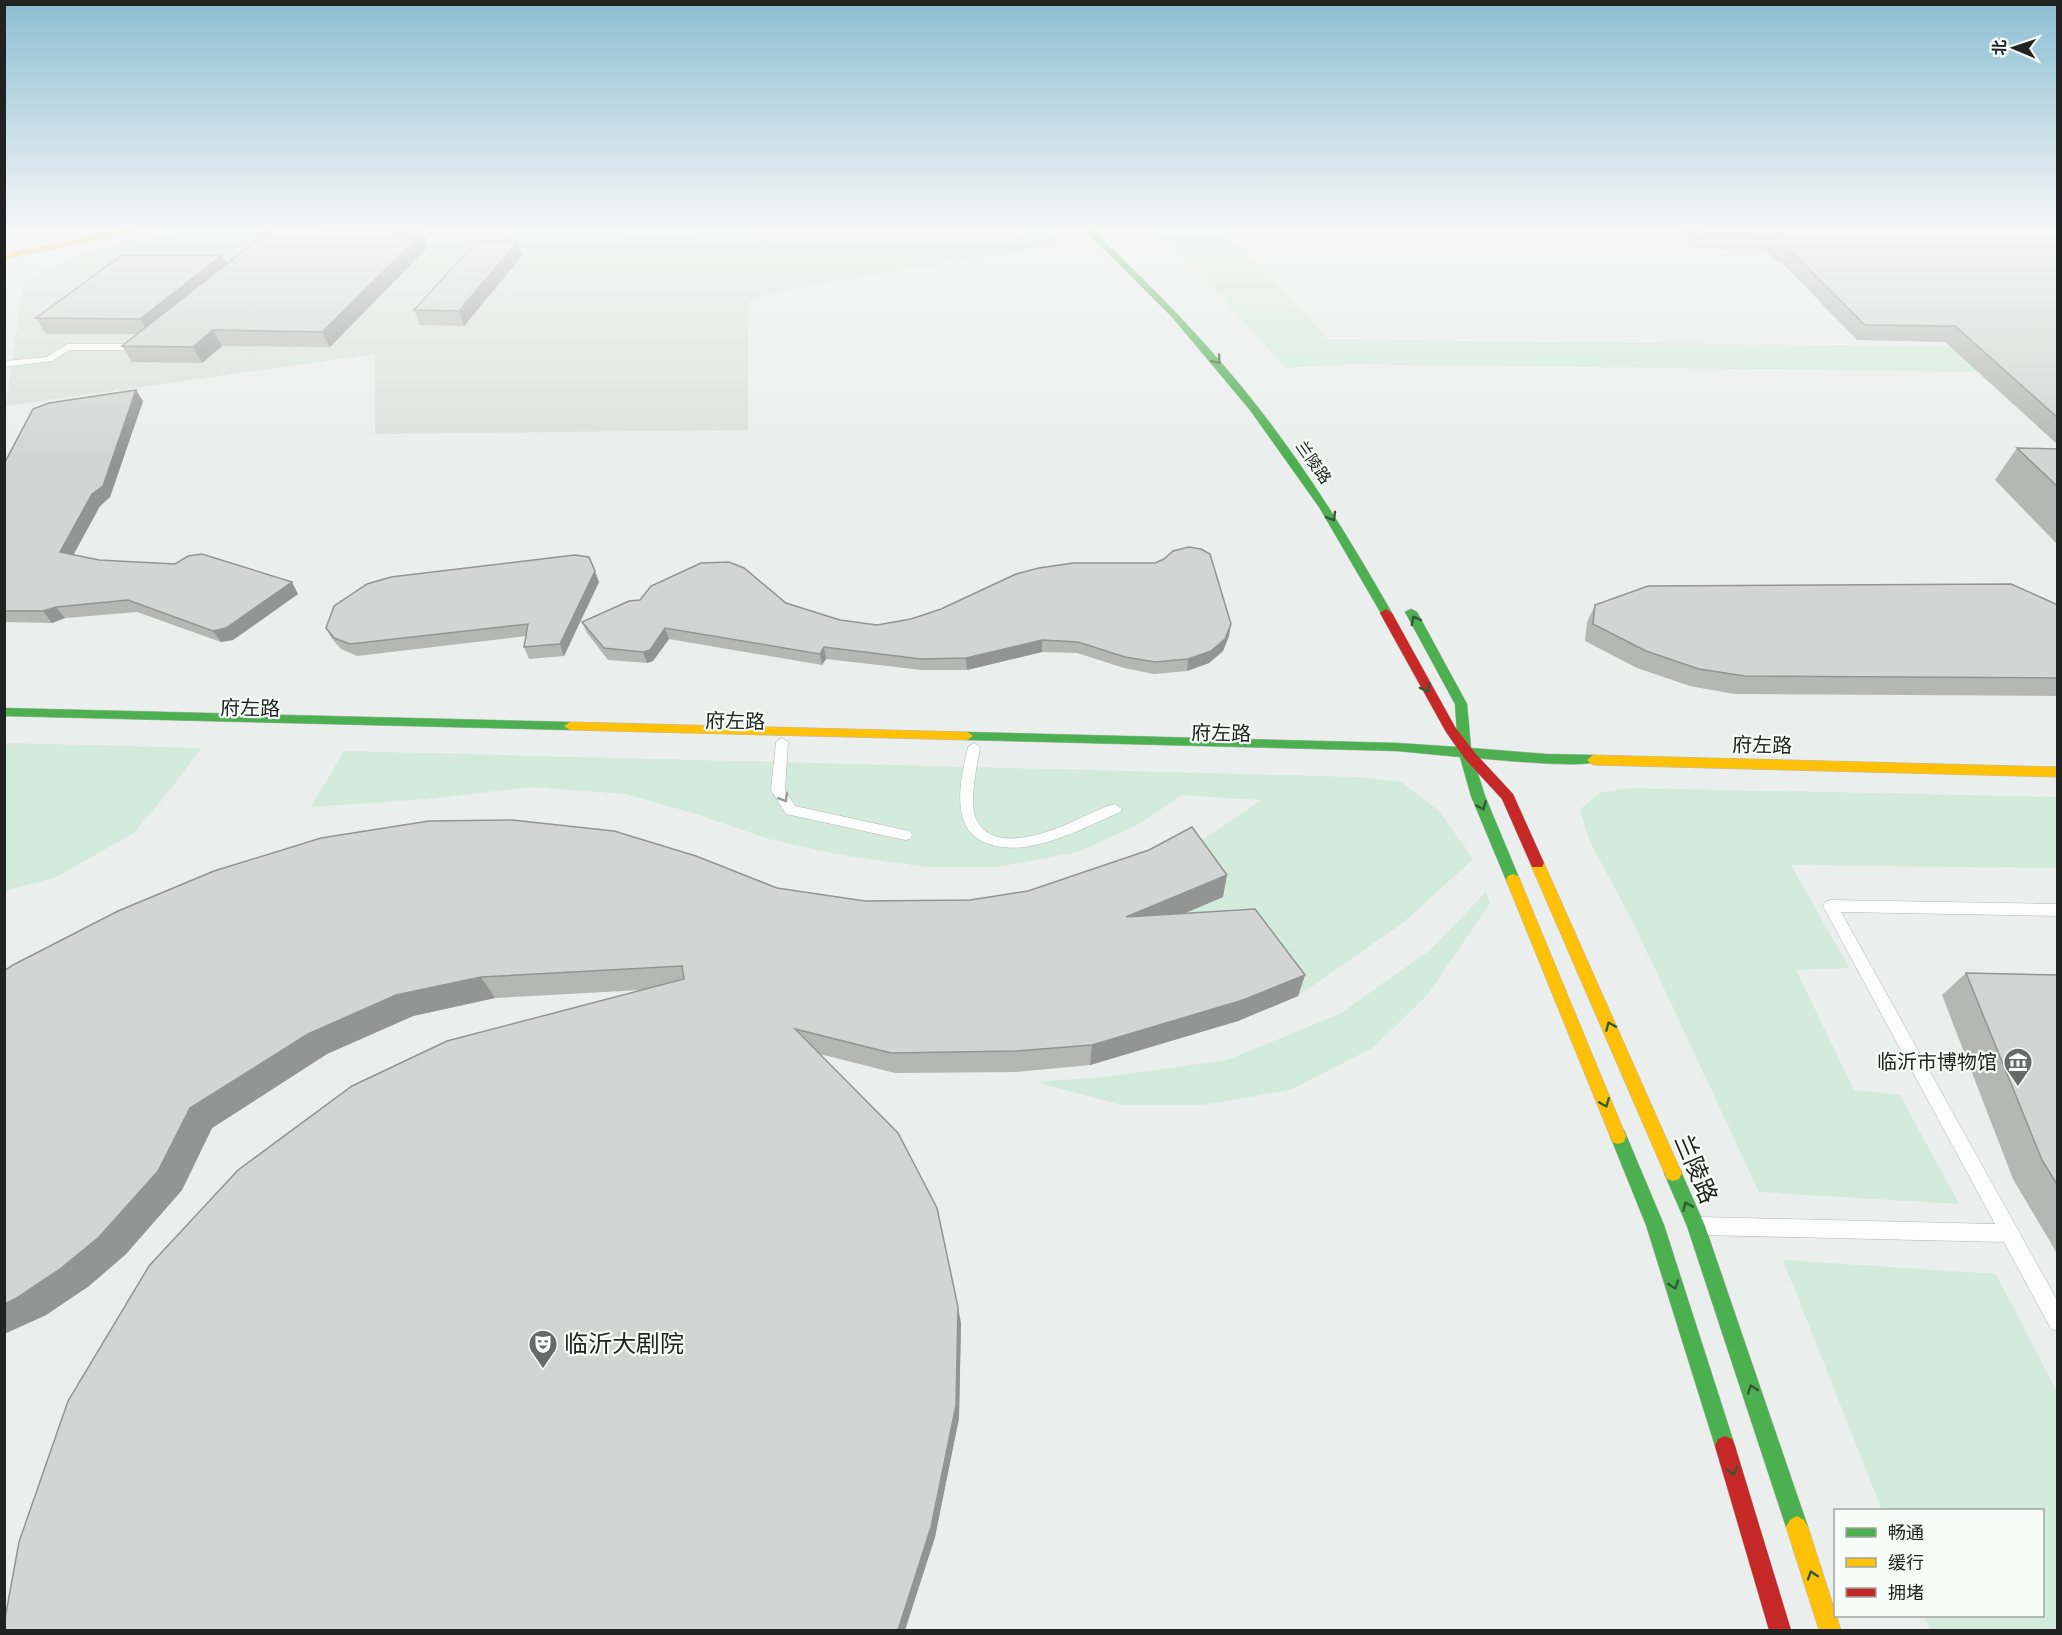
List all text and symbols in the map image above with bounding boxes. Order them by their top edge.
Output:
north arrow [1984,18,2044,78]
text: 北 [1989,39,2008,56]
one-way arrow [1209,353,1220,364]
street label: 兰陵路 [1293,437,1336,487]
one-way arrow [1324,511,1336,521]
one-way arrow [1411,616,1422,626]
one-way arrow [1419,682,1430,692]
street label: 府左路 [220,694,280,720]
street label: 府左路 [705,707,765,733]
street label: 府左路 [1191,719,1251,745]
street label: 府左路 [1732,731,1792,757]
one-way arrow [776,792,788,802]
one-way arrow [1475,800,1487,811]
one-way arrow [1605,1022,1617,1033]
museum icon: 临沂市博物馆 [2002,1046,2034,1088]
place label: 临沂市博物馆 [1877,1049,1997,1073]
one-way arrow [1598,1097,1610,1108]
street label: 兰陵路 [1670,1130,1725,1207]
one-way arrow [1682,1201,1694,1212]
one-way arrow [1667,1279,1679,1290]
theatre icon: 临沂大剧院 [527,1328,559,1370]
place label: 临沂大剧院 [564,1328,684,1357]
one-way arrow [1746,1385,1759,1395]
one-way arrow [1726,1465,1738,1476]
legend [1834,1509,2044,1617]
text: 畅通 [1888,1521,1924,1543]
text: 缓行 [1888,1551,1924,1573]
one-way arrow [1807,1570,1820,1581]
text: 拥堵 [1888,1581,1924,1603]

